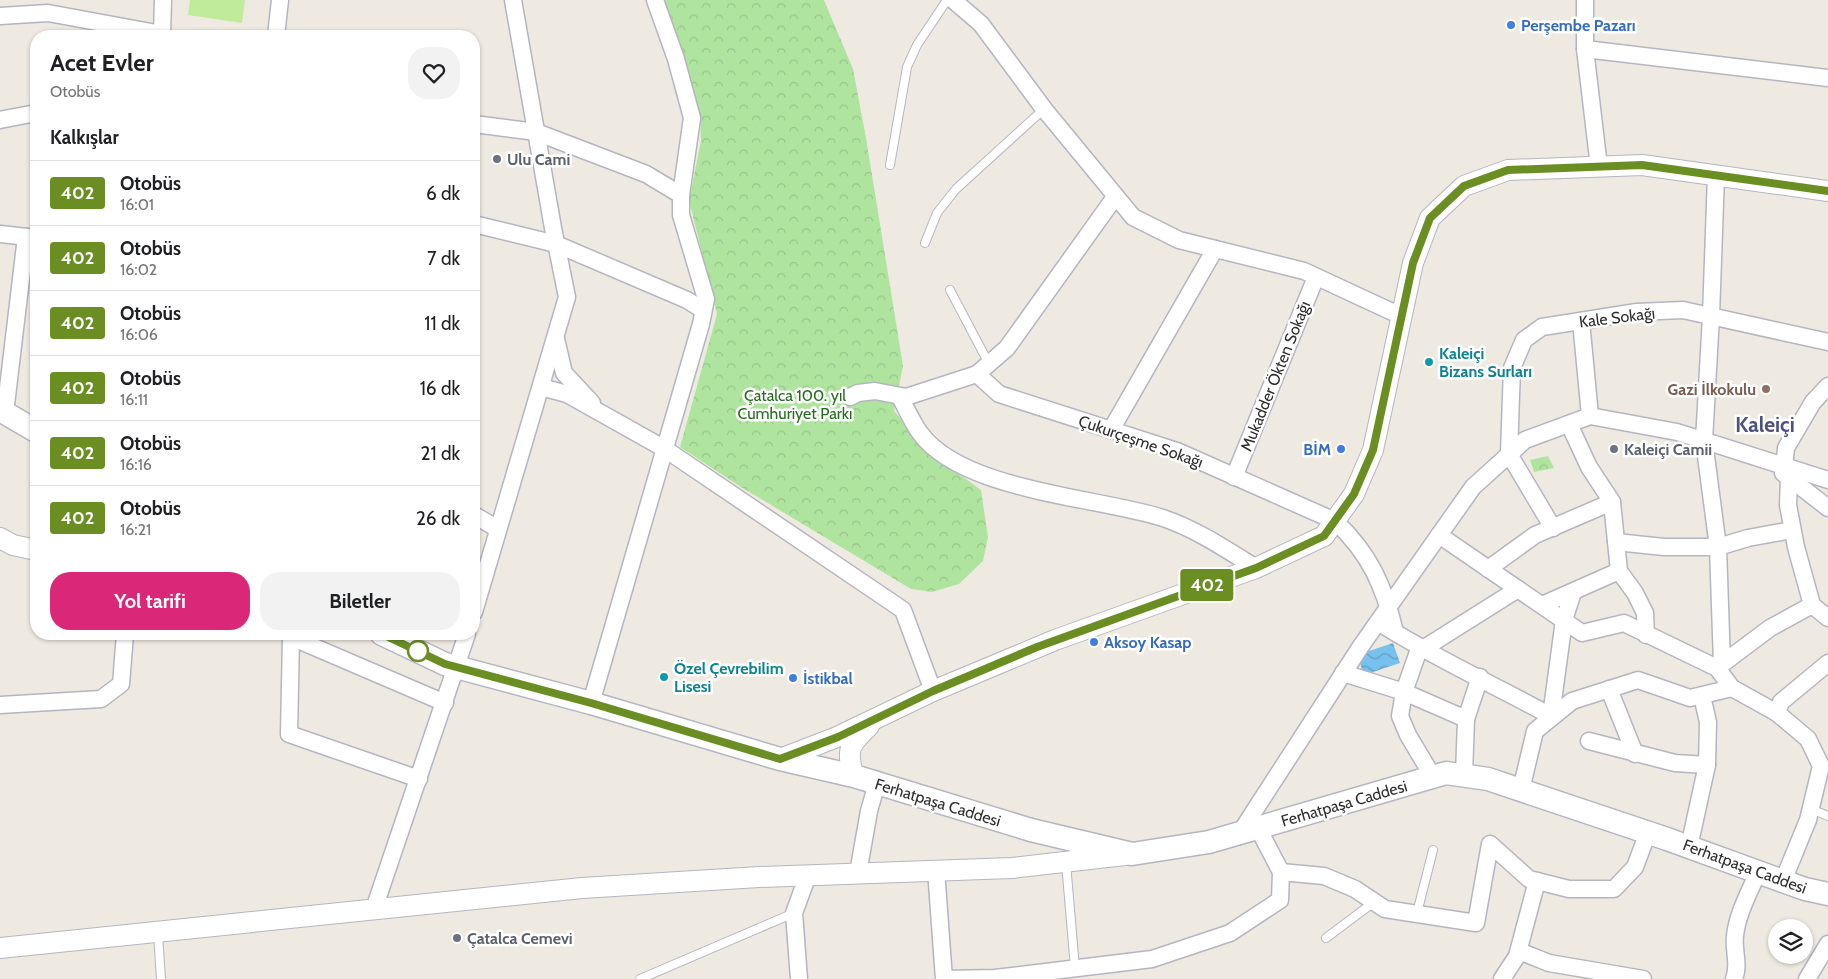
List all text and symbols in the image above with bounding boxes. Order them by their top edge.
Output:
place label: Perşembe Pazarı [1521,16,1636,35]
marker: Perşembe Pazarı [1505,19,1517,31]
button: heart [408,47,460,99]
text: Acet Evler [50,48,154,77]
text: Otobüs [50,82,100,101]
text: Kalkışlar [50,126,119,149]
place label: Ulu Cami [507,150,570,169]
marker: Ulu Cami [491,153,503,165]
text: Otobüs [120,172,181,195]
text: 402 [61,182,94,204]
text: 6 dk [426,182,460,205]
text: 16:01 [120,195,154,214]
text: Otobüs [120,237,181,260]
text: 402 [61,247,94,269]
text: 7 dk [427,247,460,270]
text: 16:02 [120,260,157,279]
street label: Mukadder Ökten Sokağı [1237,298,1314,454]
text: Otobüs [120,302,181,325]
street label: Kale Sokağı [1578,303,1656,332]
text: 402 [61,312,94,334]
text: 11 dk [424,312,460,335]
text: 16:06 [120,325,158,344]
place label: Kaleiçi Bizans Surları [1439,344,1532,381]
marker: Kaleiçi Bizans Surları [1423,356,1435,368]
text: Otobüs [120,367,181,390]
text: 402 [61,377,94,399]
text: 16 dk [420,377,460,400]
place label: Gazi İlkokulu [1668,380,1756,399]
marker: Gazi İlkokulu [1760,383,1772,395]
park label: Çatalca 100. yıl Cumhuriyet Parkı [738,386,852,423]
text: 16:11 [120,390,148,409]
street label: Çukurçeşme Sokağı [1076,411,1206,472]
district label: Kaleiçi [1735,412,1795,437]
text: Otobüs [120,432,181,455]
place label: BİM [1303,440,1331,459]
place label: Kaleiçi Camii [1624,440,1712,459]
text: 402 [61,442,94,464]
text: 21 dk [421,442,460,465]
marker: BİM [1335,443,1347,455]
marker: Kaleiçi Camii [1608,443,1620,455]
text: 16:16 [120,455,152,474]
text: Otobüs [120,497,181,520]
text: 402 [61,507,94,529]
text: 26 dk [416,507,460,530]
text: 16:21 [120,520,151,539]
line badge: 402 [1178,569,1236,601]
button: Yol tarifi [50,572,250,630]
button: Biletler [260,572,460,630]
text: 402 [1190,574,1224,596]
place label: Aksoy Kasap [1104,633,1191,652]
marker: Aksoy Kasap [1088,636,1100,648]
unlabelled marker [407,640,429,662]
place label: Özel Çevrebilim Lisesi [674,659,784,696]
place label: İstikbal [803,669,853,688]
marker: Özel Çevrebilim Lisesi [658,671,670,683]
marker: İstikbal [787,672,799,684]
street label: Ferhatpaşa Caddesi [873,774,1003,831]
street label: Ferhatpaşa Caddesi [1279,776,1409,831]
street label: Ferhatpaşa Caddesi [1680,835,1809,898]
map controls [1768,919,1813,964]
button: layers [1768,919,1813,964]
place label: Çatalca Cemevi [467,929,573,948]
marker: Çatalca Cemevi [451,932,463,944]

